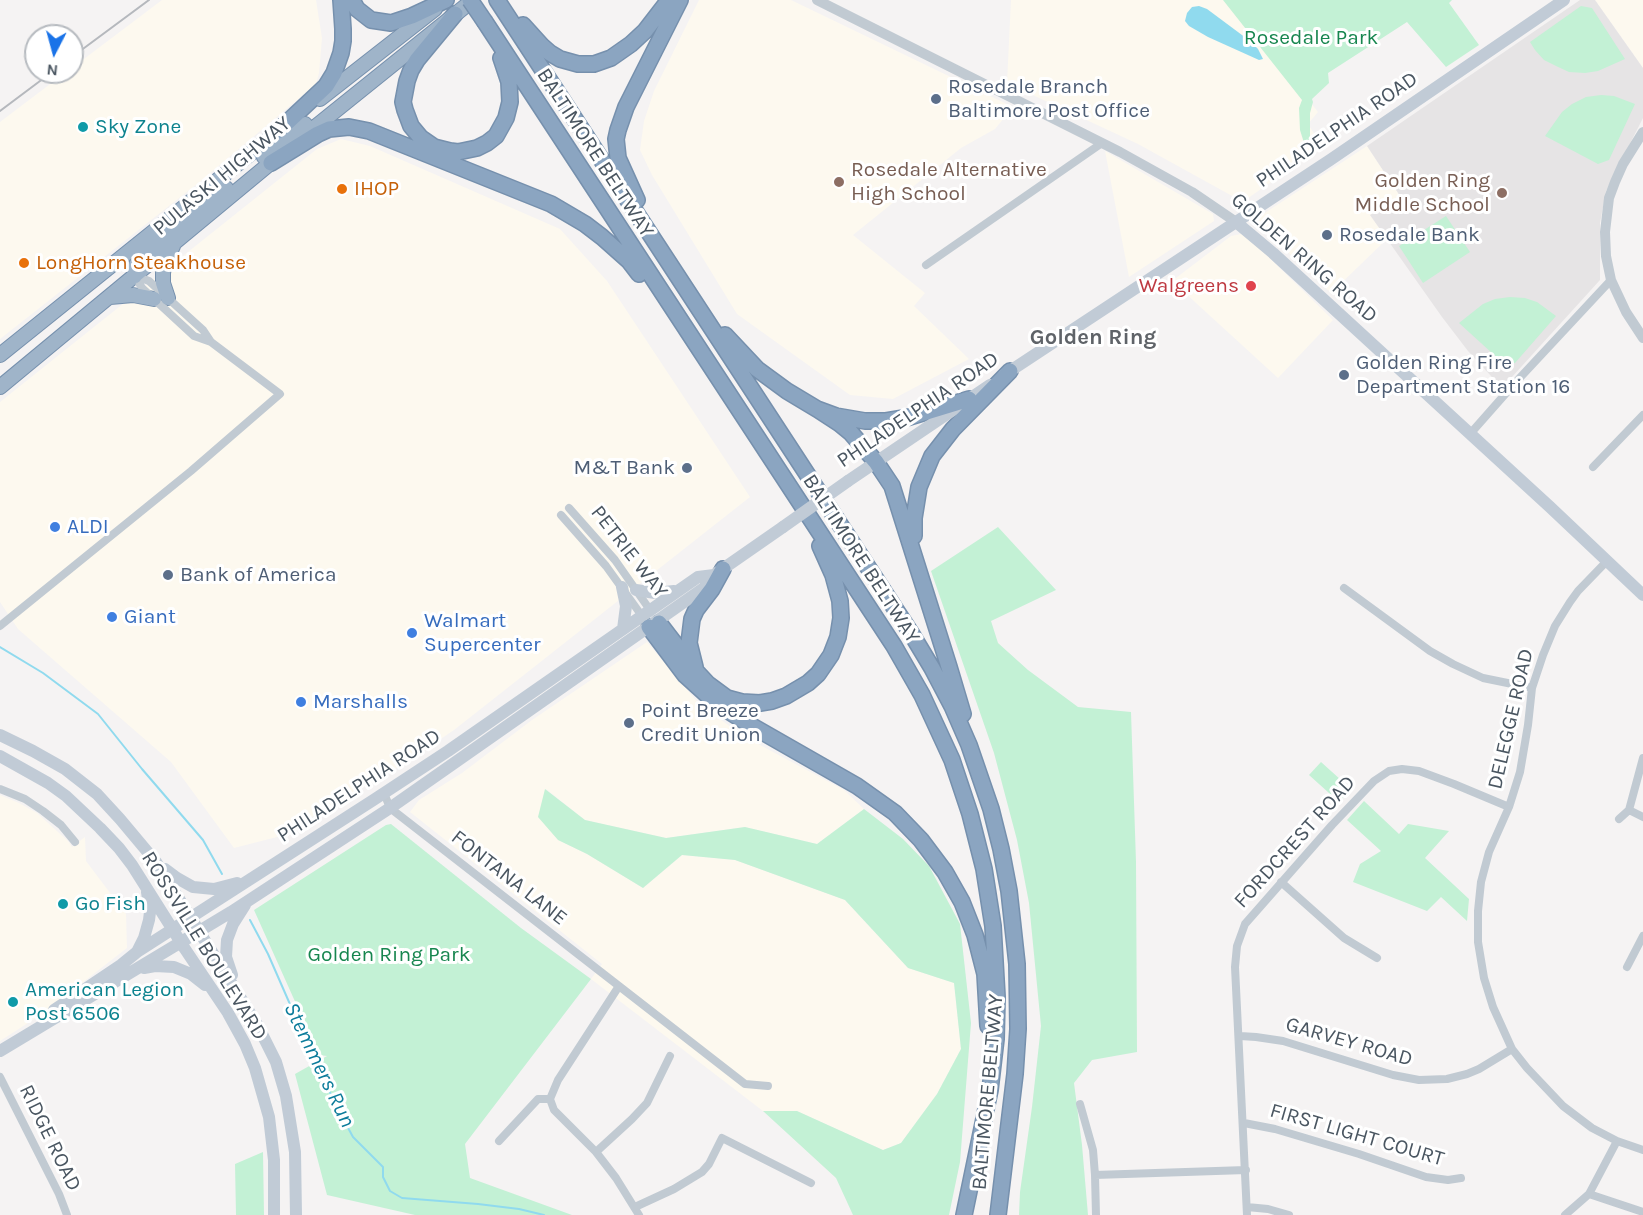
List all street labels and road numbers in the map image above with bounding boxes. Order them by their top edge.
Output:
street label: BALTIMORE BELTWAY [531,64,659,242]
street label: PHILADELPHIA ROAD [1251,66,1423,194]
street label: PULASKI HIGHWAY [148,111,296,241]
street label: GOLDEN RING ROAD [1226,188,1382,328]
street label: PHILADELPHIA ROAD [832,346,1004,474]
street label: BALTIMORE BELTWAY [797,470,925,648]
street label: PETRIE WAY [585,501,673,603]
street label: DELEGGE ROAD [1483,646,1539,792]
street label: PHILADELPHIA ROAD [273,724,445,848]
street label: FORDCREST ROAD [1229,771,1361,913]
street label: FONTANA LANE [446,825,572,931]
street label: ROSSVILLE BOULEVARD [136,847,272,1045]
street label: BALTIMORE BELTWAY [967,993,1009,1191]
street label: GARVEY ROAD [1283,1012,1415,1072]
street label: RIDGE ROAD [13,1081,87,1195]
street label: FIRST LIGHT COURT [1267,1098,1447,1172]

